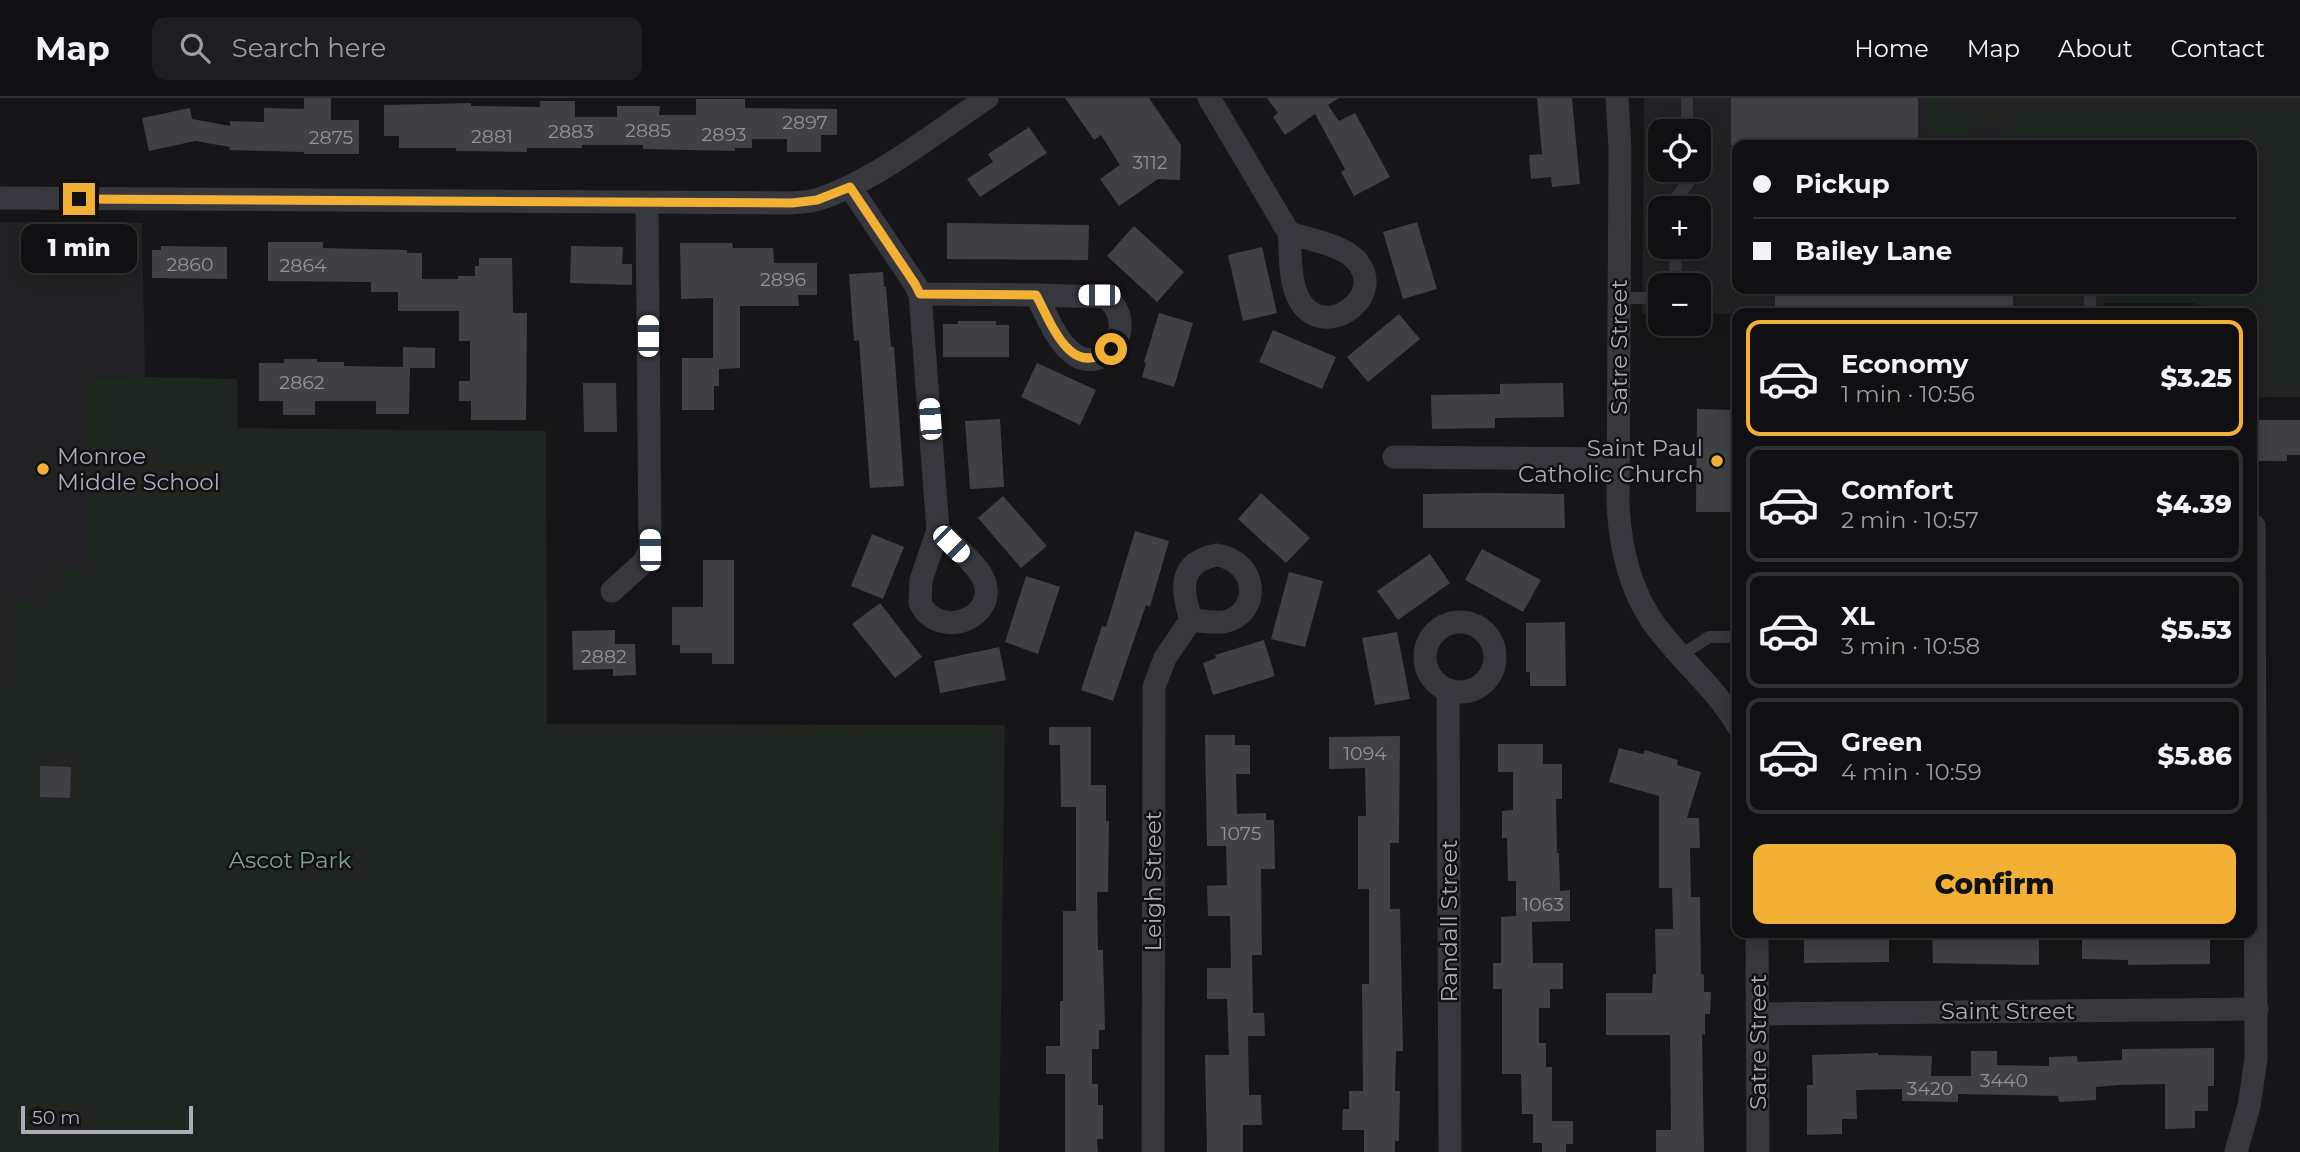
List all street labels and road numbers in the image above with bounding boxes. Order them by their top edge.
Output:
street label: Satre Street [1605,279,1633,415]
street label: Leigh Street [1139,811,1167,951]
street label: Randall Street [1435,840,1463,1002]
street label: Satre Street [1744,974,1772,1110]
street label: Saint Street [1941,997,2075,1025]

